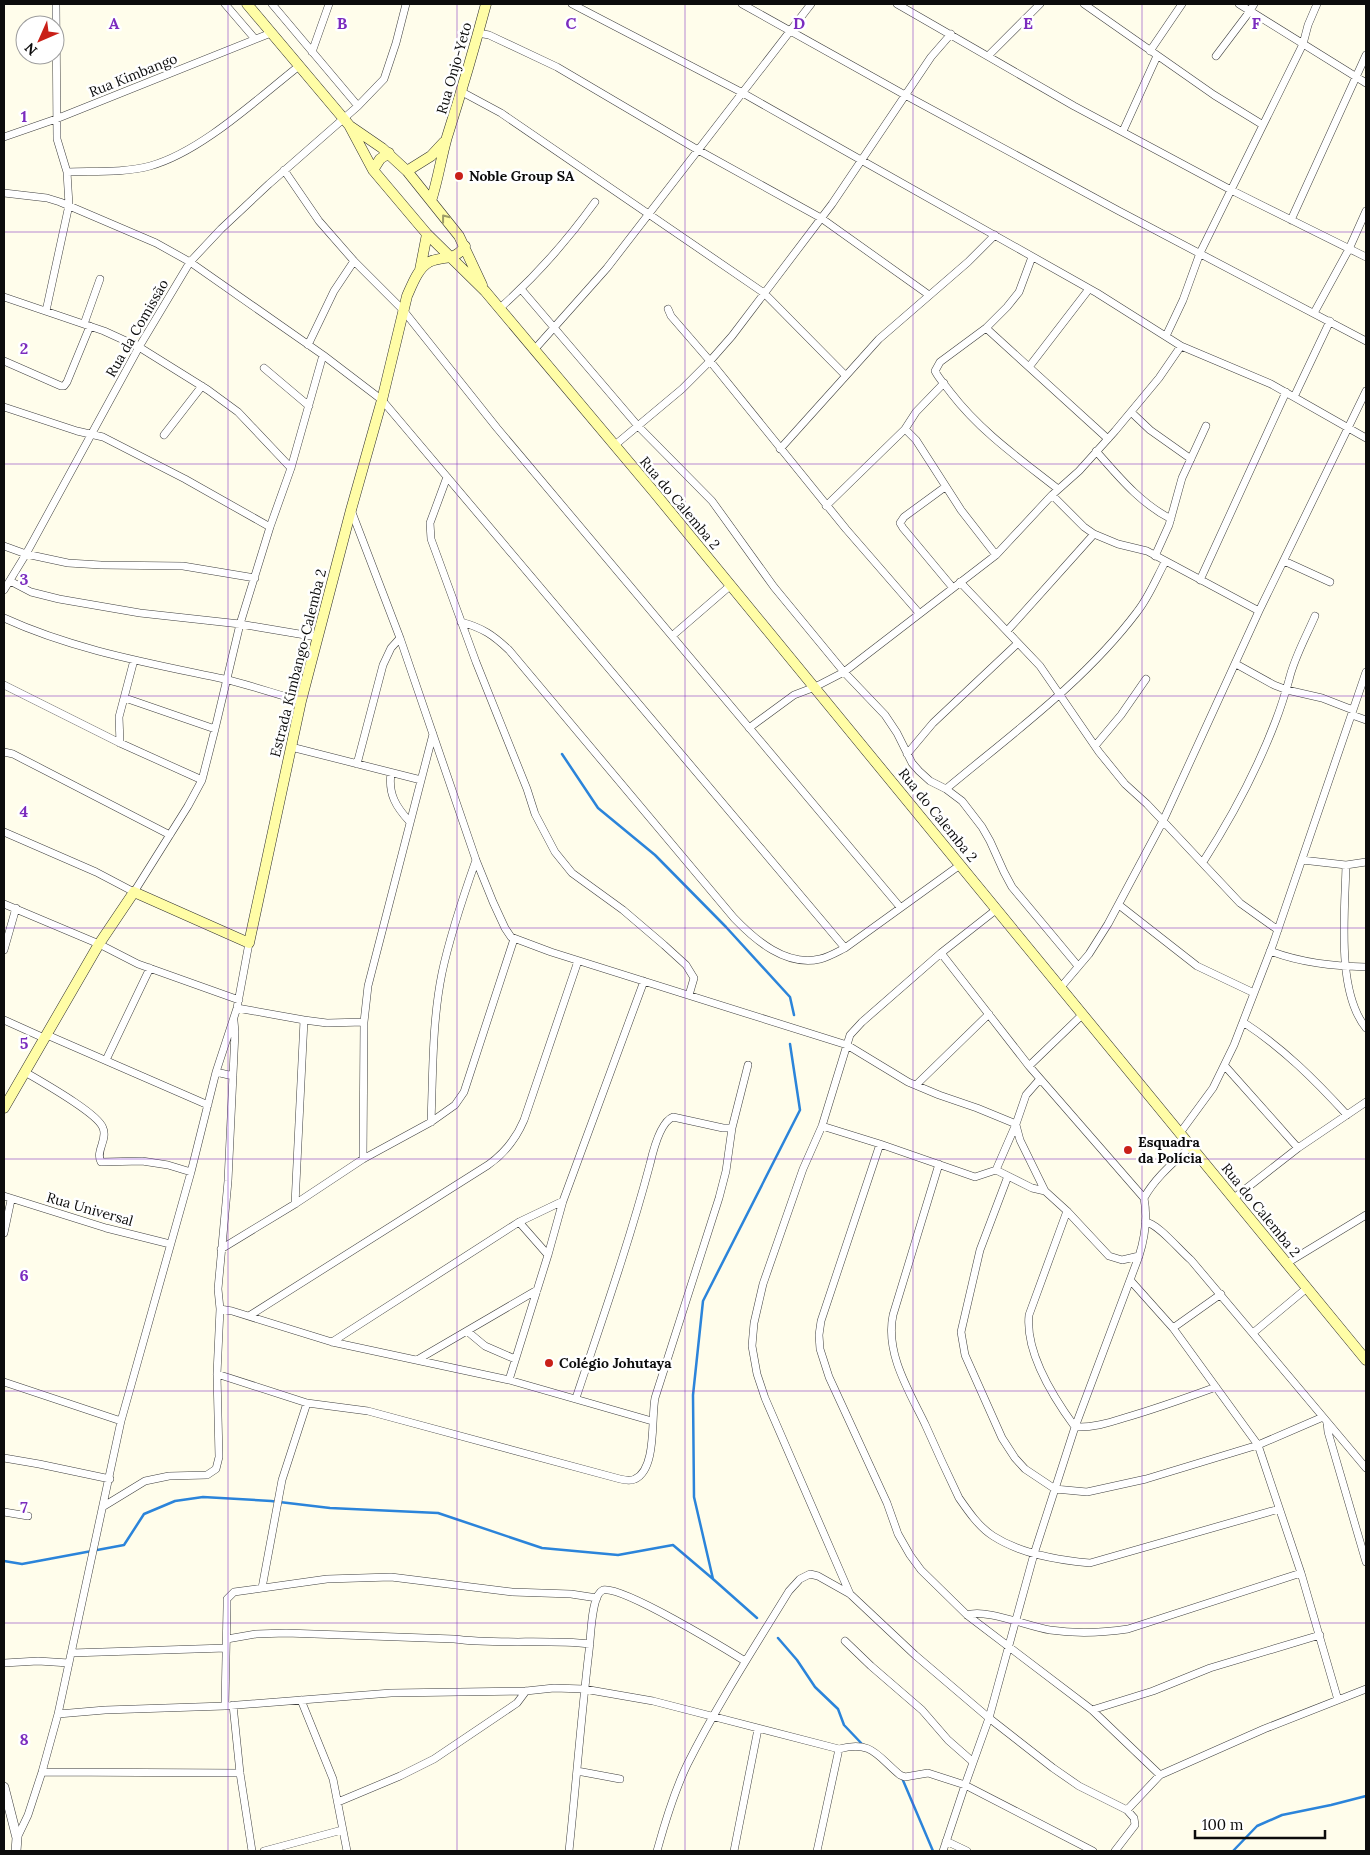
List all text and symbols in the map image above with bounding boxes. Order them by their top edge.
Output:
text: A [109,13,120,33]
text: B [337,13,348,33]
text: C [565,13,577,33]
text: D [793,13,805,33]
text: E [1023,13,1033,33]
text: F [1251,13,1261,33]
north arrow [15,15,65,65]
street label: Rua Onjo-Yeto [432,20,476,116]
text: N [20,39,41,59]
street label: Rua Kimbango [86,49,180,101]
text: 1 [21,106,27,126]
place label: Noble Group SA [469,167,575,185]
marker: Noble Group SA [453,170,465,182]
one-way arrow [442,215,450,224]
street label: Rua da Comissão [102,276,172,380]
text: 2 [20,338,28,358]
street label: Rua do Calemba 2 [636,453,724,553]
street label: Estrada Kimbango-Calemba 2 [266,567,330,759]
text: 3 [20,569,29,589]
street label: Rua do Calemba 2 [895,764,981,866]
text: 4 [20,801,29,821]
text: 5 [20,1033,29,1053]
place label: Esquadra da Polícia [1138,1133,1203,1167]
marker: Esquadra da Polícia [1122,1144,1134,1156]
street label: Rua do Calemba 2 [1218,1159,1304,1261]
street label: Rua Universal [45,1188,136,1230]
text: 6 [19,1265,29,1285]
place label: Colégio Johutaya [559,1354,672,1372]
marker: Colégio Johutaya [543,1357,555,1369]
text: 7 [20,1497,28,1517]
text: 8 [19,1729,29,1749]
scale bar [1195,1808,1325,1840]
text: 100 m [1202,1815,1243,1834]

